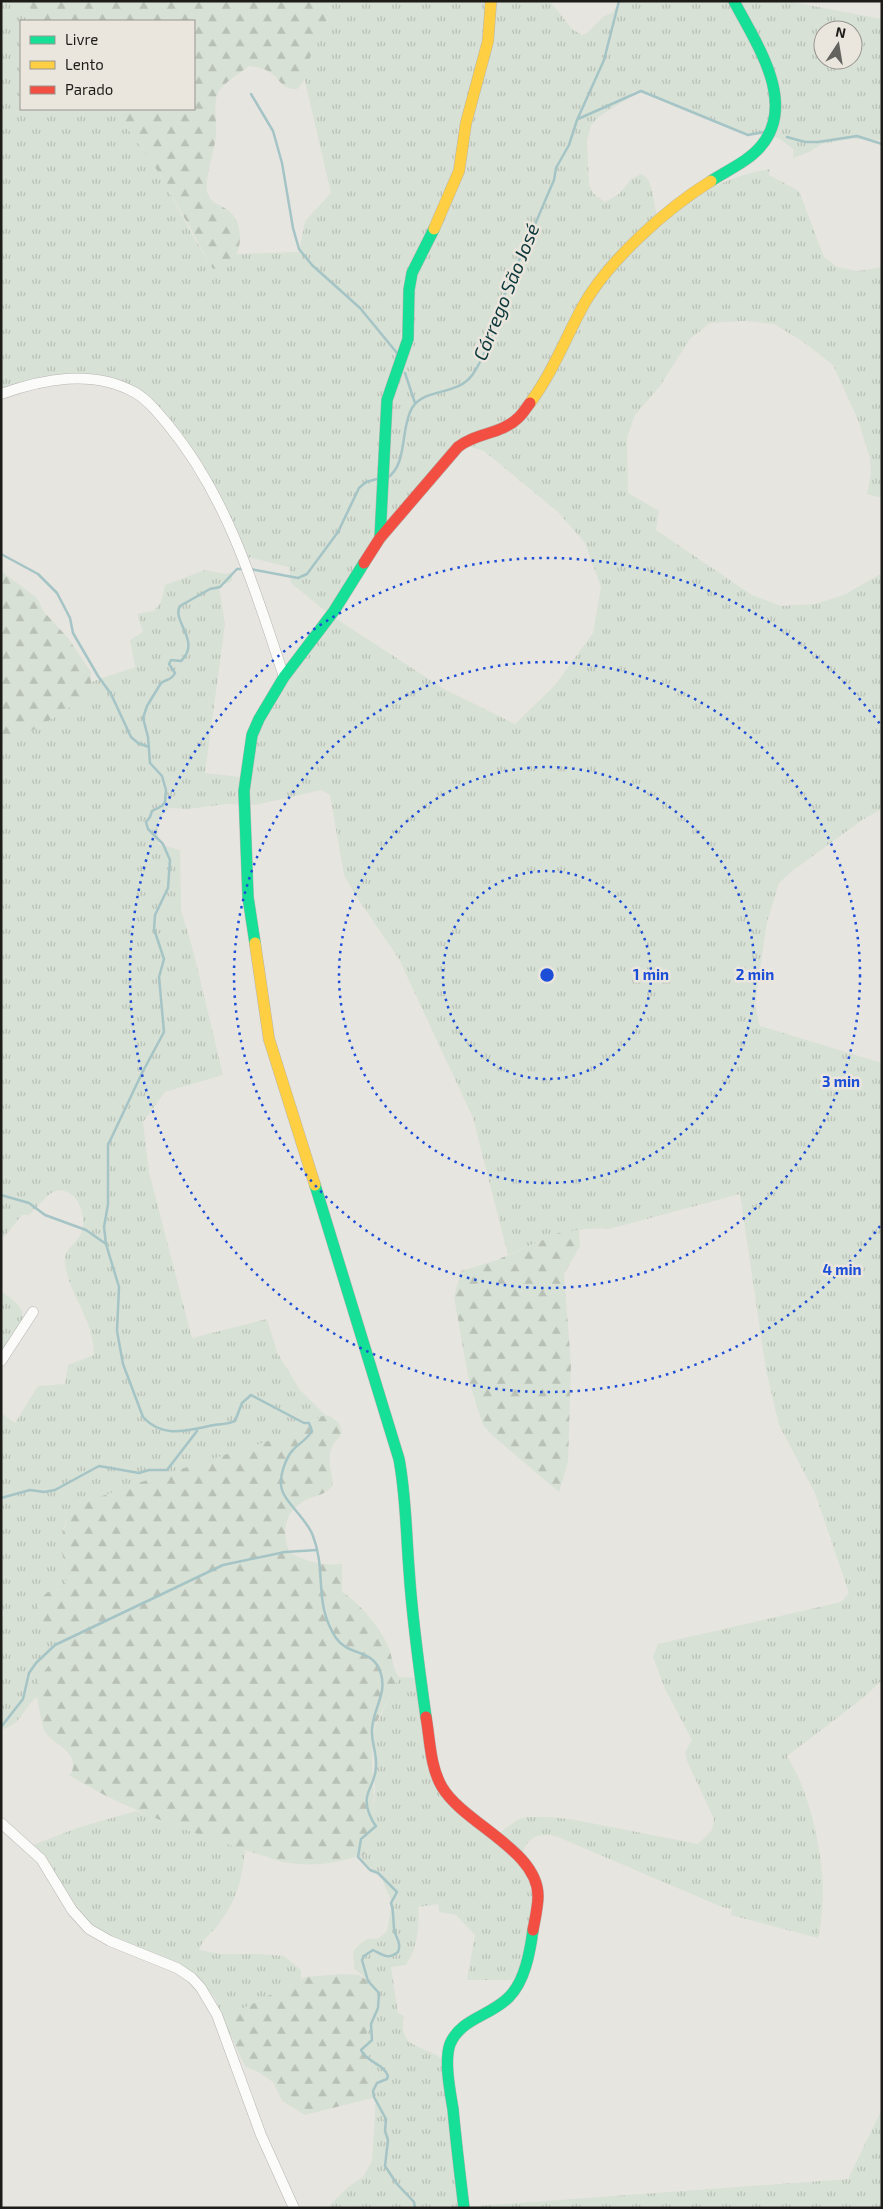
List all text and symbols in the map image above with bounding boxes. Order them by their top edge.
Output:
legend [20,20,195,110]
north arrow [813,20,863,70]
text: N [834,22,848,41]
text: Livre [65,30,98,48]
text: Lento [65,55,104,73]
text: Parado [65,80,113,98]
water label: Córrego São José [468,220,543,364]
text: 1 min [633,965,669,983]
text: 2 min [736,965,774,983]
centre of rings [538,966,556,984]
text: 3 min [822,1072,860,1090]
text: 4 min [822,1260,862,1278]

